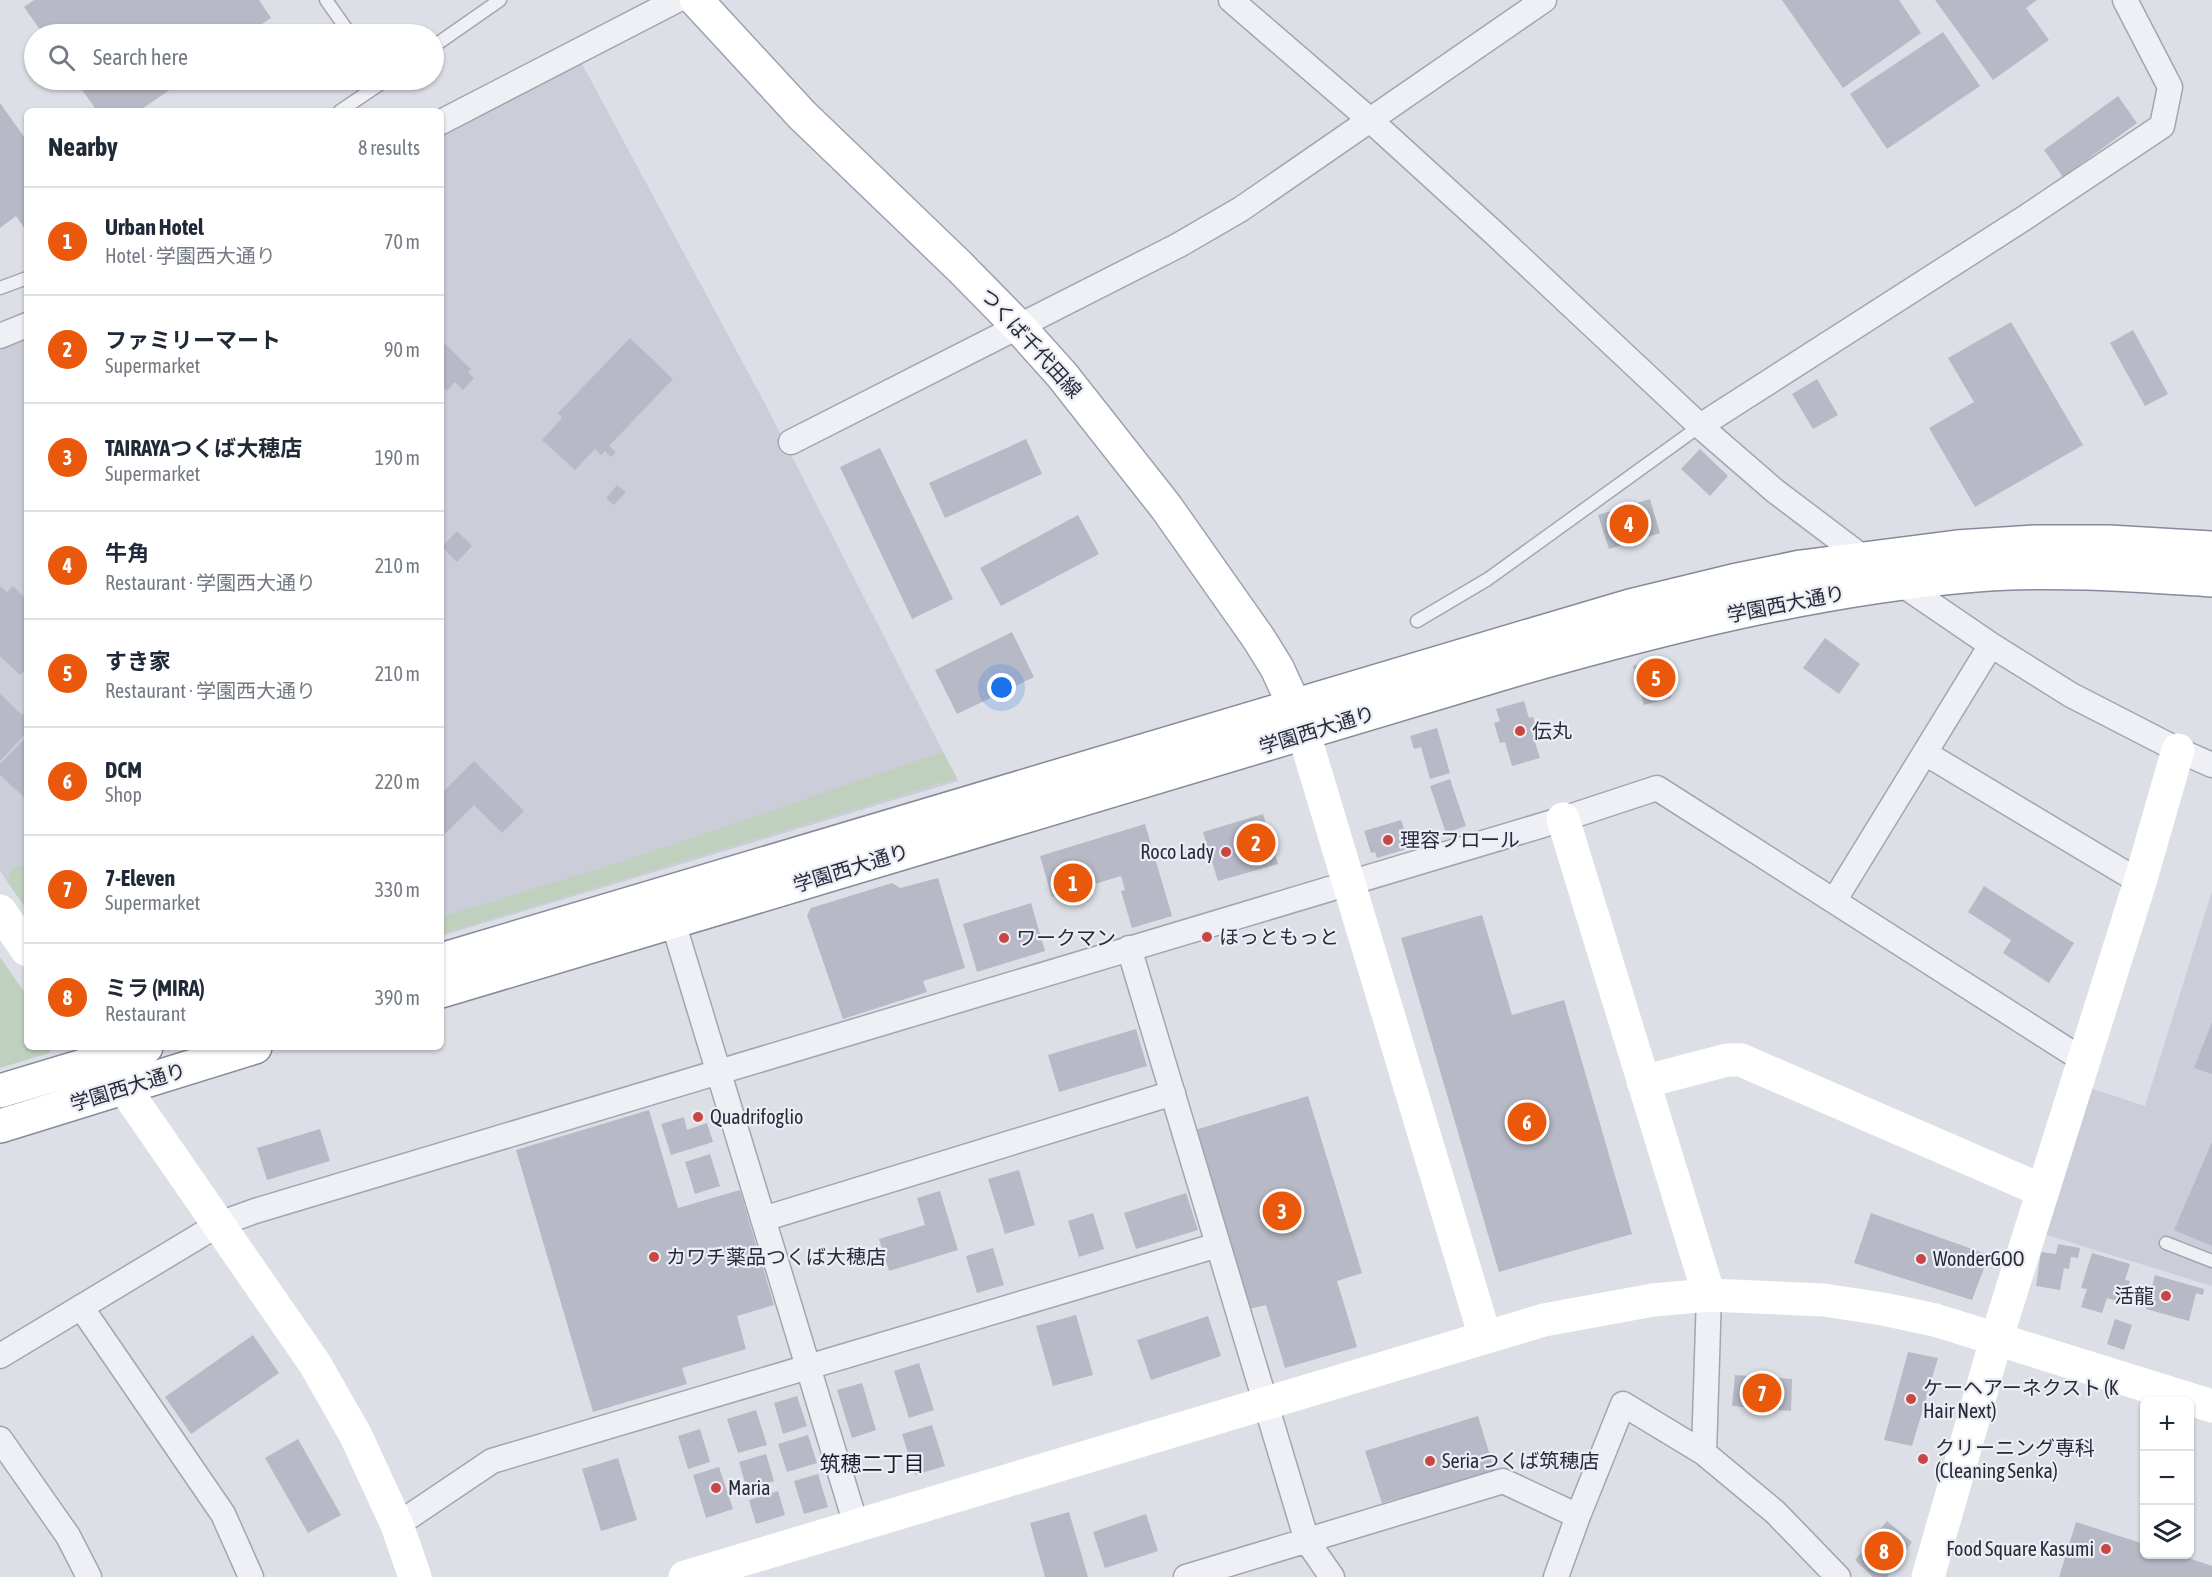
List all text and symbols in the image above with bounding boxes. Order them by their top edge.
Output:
search box [24,24,444,90]
icon: search [45,41,78,74]
text: Search here [93,44,188,70]
text: Nearby [48,132,118,162]
text: 8 results [358,136,420,159]
text: Urban Hotel [105,214,204,240]
text: 1 [63,230,72,253]
text: 70 m [384,230,420,253]
text: Hotel · 学園西大通り [105,244,276,267]
street label: つくば千代田線 [976,283,1087,402]
text: ファミリーマート [105,327,281,353]
text: 2 [63,338,72,361]
text: 90 m [384,338,420,361]
text: Supermarket [105,354,200,377]
text: TAIRAYAつくば大穂店 [105,435,302,461]
text: 3 [63,446,72,469]
text: 190 m [375,446,420,469]
text: Supermarket [105,462,200,485]
pin: 4 [1610,502,1648,546]
text: 牛角 [105,540,149,566]
text: 4 [63,554,72,577]
text: 210 m [375,554,420,577]
text: Restaurant · 学園西大通り [105,571,316,594]
street label: 学園西大通り [1725,581,1847,626]
text: すき家 [105,648,171,674]
pin: 5 [1636,656,1676,700]
text: 5 [63,662,72,685]
text: 210 m [375,662,420,685]
your location [987,673,1016,702]
text: Restaurant · 学園西大通り [105,679,316,702]
street label: 学園西大通り [1256,701,1378,758]
place label: 伝丸 [1532,719,1572,742]
marker: 伝丸 [1513,724,1527,738]
text: DCM [105,757,142,783]
text: 6 [63,770,72,793]
text: 220 m [375,770,420,793]
text: Shop [105,783,142,806]
pin: 2 [1236,820,1276,866]
place label: 理容フロール [1400,828,1520,851]
marker: 理容フロール [1381,833,1395,847]
street label: 学園西大通り [790,839,912,896]
place label: Roco Lady [1140,840,1214,863]
marker: Roco Lady [1219,845,1233,859]
pin: 1 [1054,860,1092,906]
text: 7-Eleven [105,865,175,891]
text: 7 [63,878,72,901]
text: 330 m [375,878,420,901]
text: Supermarket [105,891,200,914]
place label: ほっともっと [1219,925,1339,948]
place label: ワークマン [1016,926,1116,949]
marker: ほっともっと [1200,930,1214,944]
marker: ワークマン [997,931,1011,945]
text: ミラ (MIRA) [105,975,205,1001]
text: 8 [63,986,72,1009]
text: 390 m [375,986,420,1009]
text: Restaurant [105,1002,186,1025]
street label: 学園西大通り [67,1058,189,1115]
pin: 6 [1508,1100,1546,1144]
place label: Quadrifoglio [710,1105,803,1128]
marker: Quadrifoglio [691,1110,705,1124]
pin: 3 [1262,1188,1302,1234]
place label: カワチ薬品つくば大穂店 [666,1245,886,1268]
place label: WonderGOO [1933,1247,2024,1270]
marker: カワチ薬品つくば大穂店 [647,1250,661,1264]
marker: WonderGOO [1914,1252,1928,1266]
place label: 活龍 [2114,1284,2154,1307]
marker: 活龍 [2159,1289,2173,1303]
pin: 7 [1742,1370,1782,1416]
place label: ケーヘアーネクスト (K Hair Next) [1923,1376,2119,1422]
marker: ケーヘアーネクスト (K Hair Next) [1904,1392,1918,1406]
map controls [2140,1397,2194,1559]
button: + [2140,1397,2194,1451]
place label: クリーニング専科 (Cleaning Senka) [1935,1436,2095,1482]
place label: Seriaつくば筑穂店 [1442,1449,1599,1472]
district label: 筑穂二丁目 [820,1451,925,1475]
button: − [2140,1451,2194,1505]
marker: クリーニング専科 (Cleaning Senka) [1916,1452,1930,1466]
marker: Seriaつくば筑穂店 [1423,1454,1437,1468]
place label: Maria [728,1476,771,1499]
marker: Maria [709,1481,723,1495]
button: layers [2140,1505,2194,1559]
pin: 8 [1864,1528,1904,1574]
place label: Food Square Kasumi [1946,1537,2094,1560]
marker: Food Square Kasumi [2099,1542,2113,1556]

